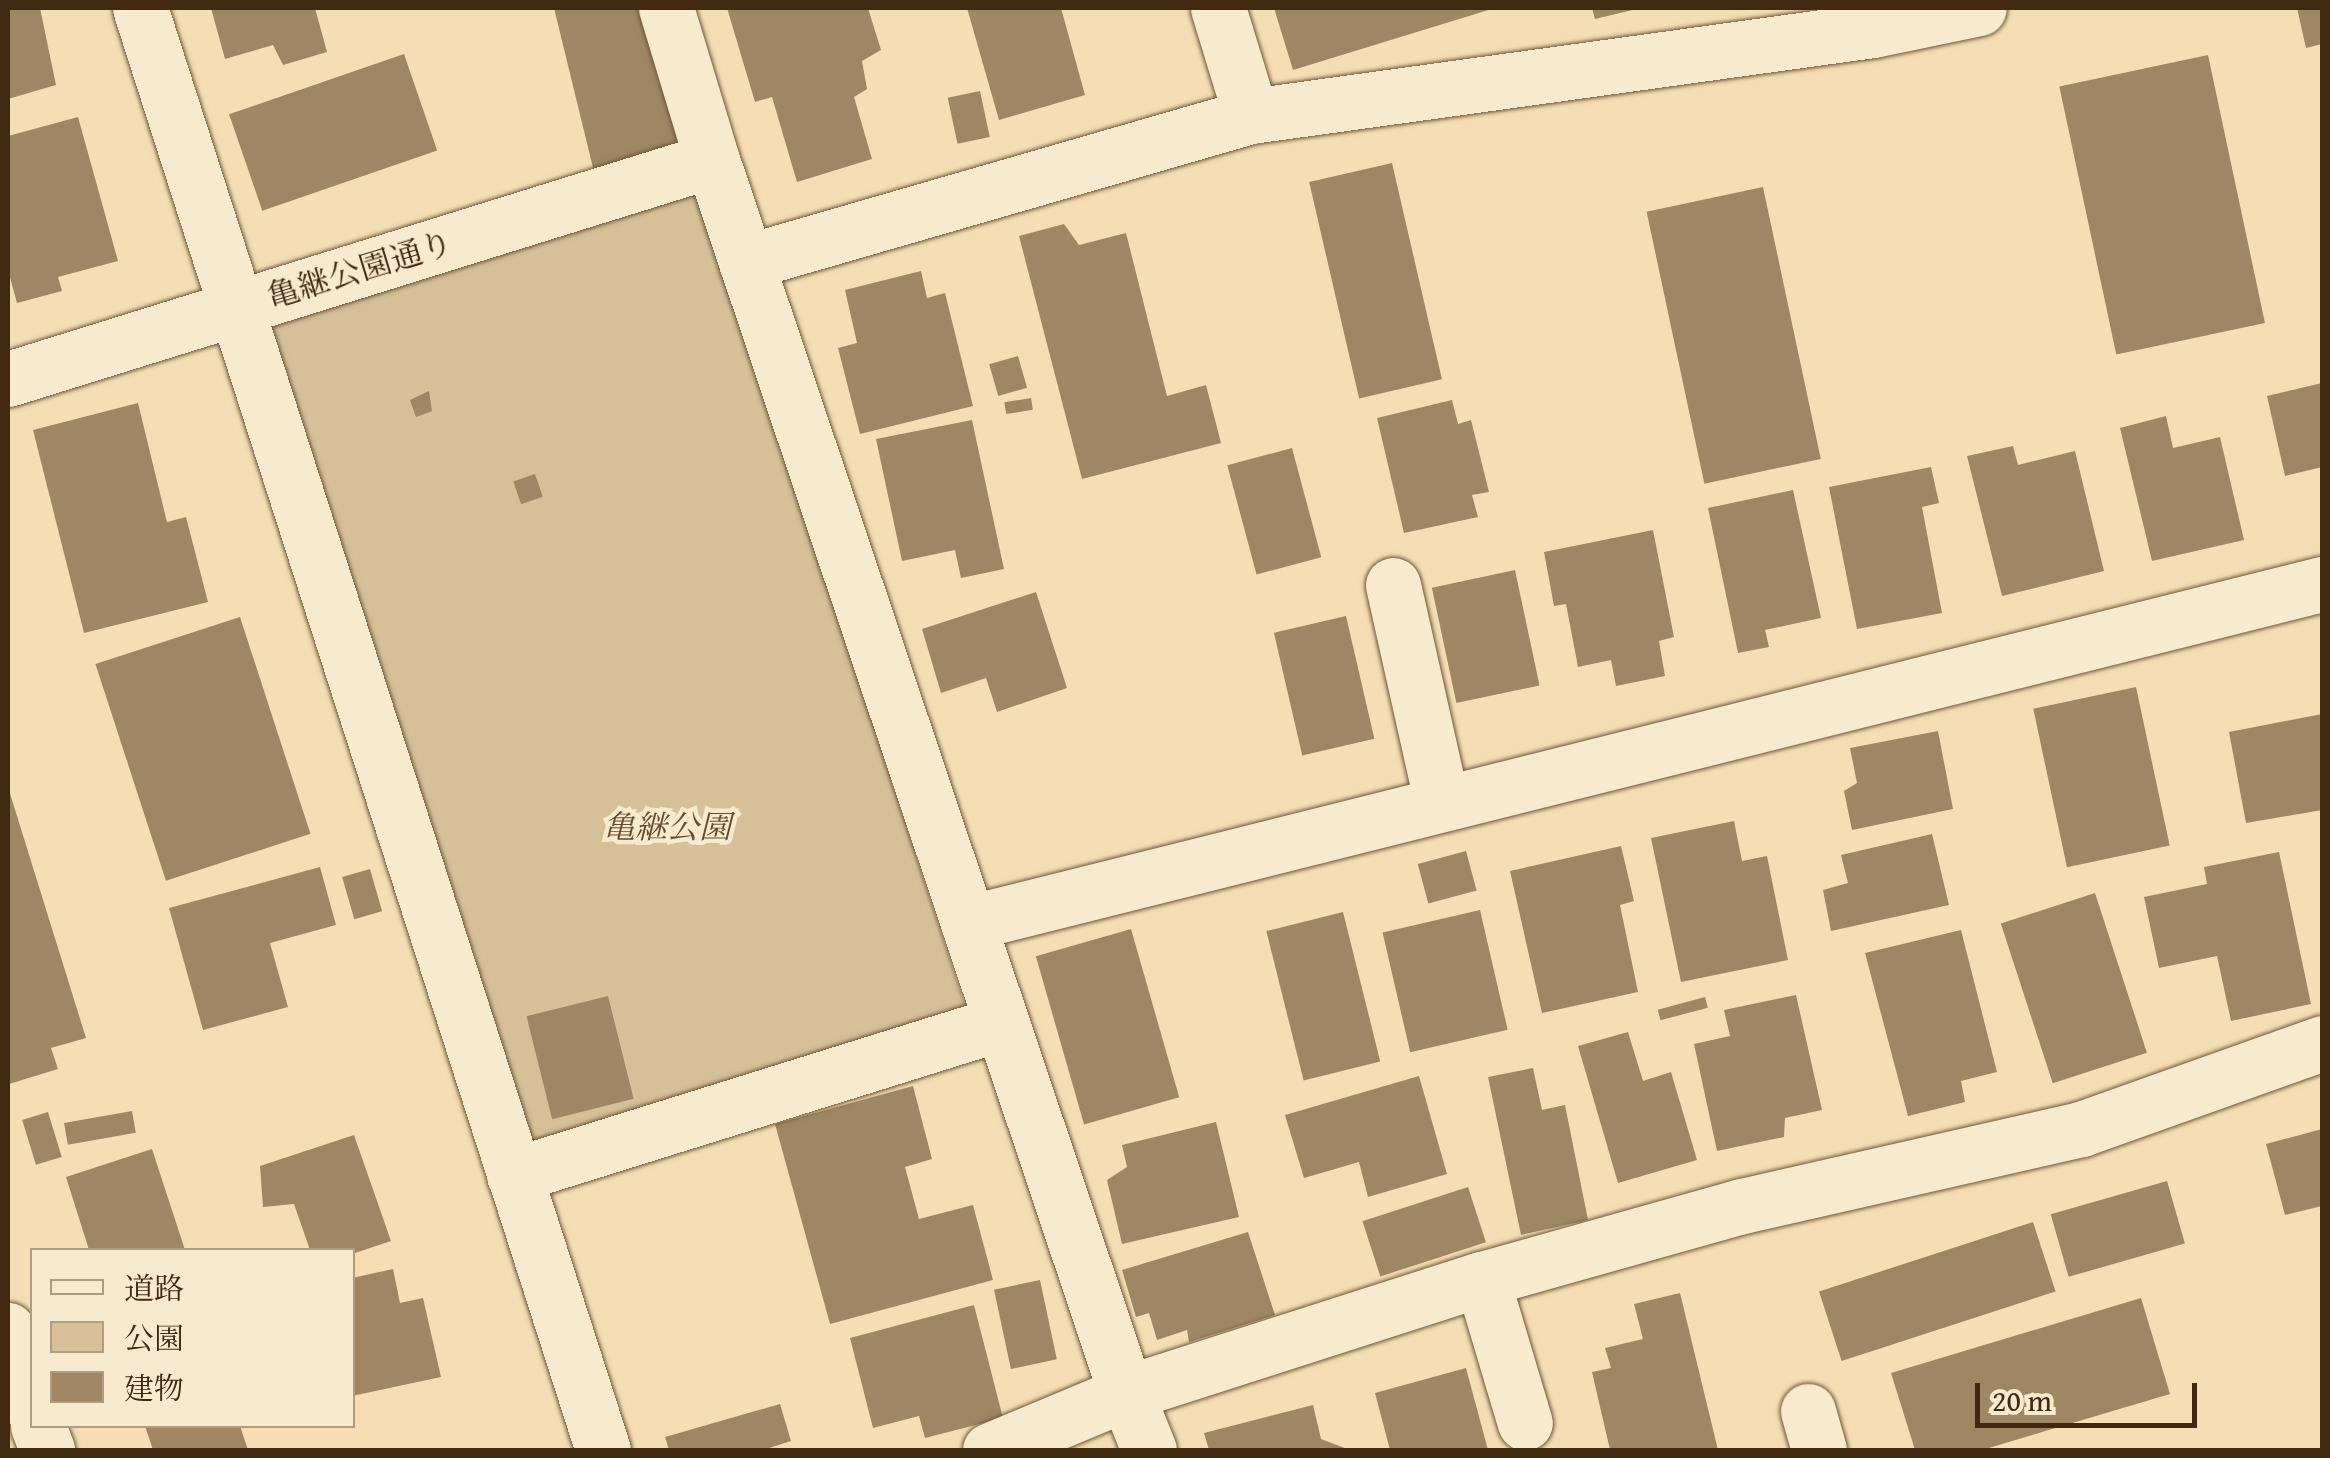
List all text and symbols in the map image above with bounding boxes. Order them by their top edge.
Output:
street label: 亀継公園通り [263,224,457,316]
park label: 亀継公園 [603,808,731,846]
legend [30,1248,355,1428]
text: 道路 [124,1266,184,1310]
text: 公園 [124,1316,184,1360]
scale bar [1980,1363,2202,1425]
text: 建物 [124,1366,184,1410]
text: 20 m [1992,1378,2052,1422]

